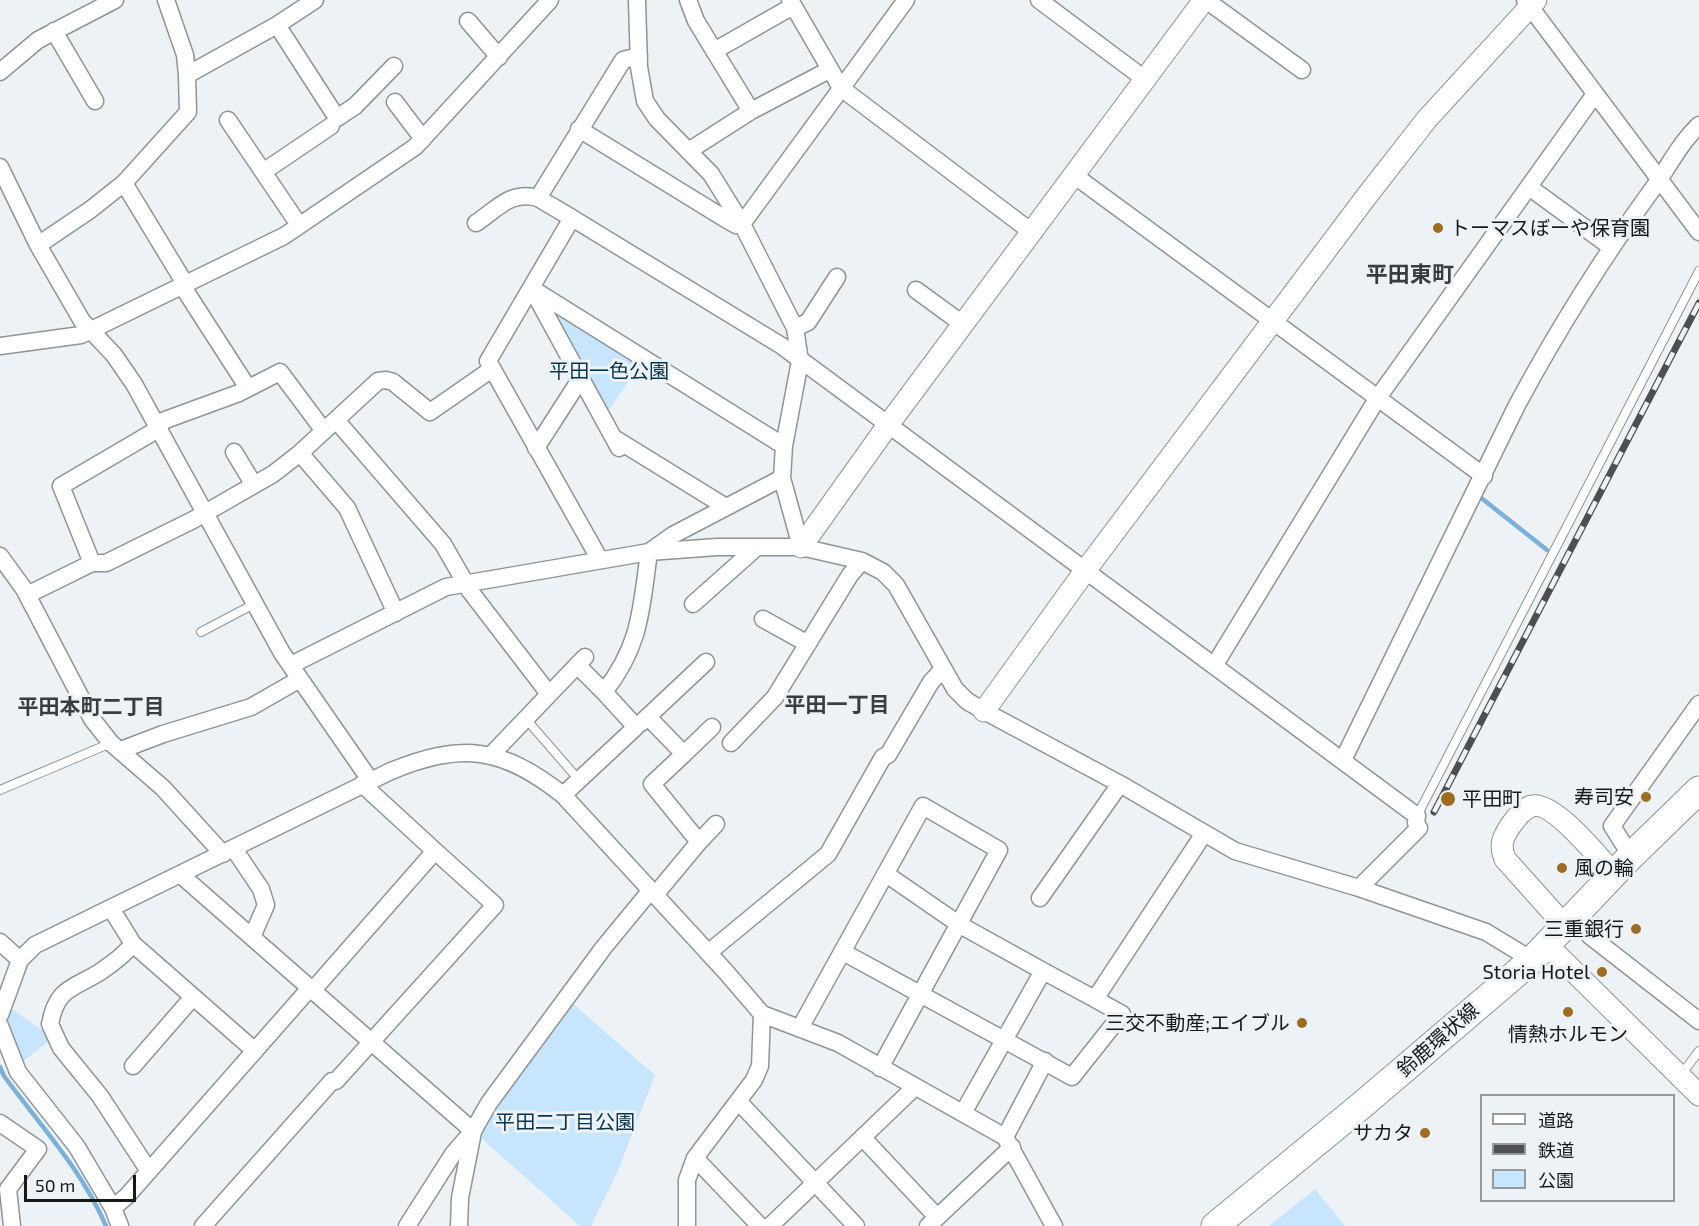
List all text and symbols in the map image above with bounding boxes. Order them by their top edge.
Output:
place label: トーマスぼーや保育園 [1450,216,1650,240]
marker: トーマスぼーや保育園 [1431,221,1445,235]
district label: 平田東町 [1366,262,1454,288]
park label: 平田一色公園 [549,359,669,383]
district label: 平田一丁目 [785,692,889,718]
district label: 平田本町二丁目 [18,694,164,720]
place label: 寿司安 [1574,785,1634,809]
place label: 平田町 [1462,787,1522,811]
marker: 平田町 [1439,790,1457,808]
marker: 寿司安 [1639,790,1653,804]
place label: 風の輪 [1574,856,1634,880]
marker: 風の輪 [1555,861,1569,875]
place label: 三重銀行 [1544,917,1624,941]
marker: 三重銀行 [1629,922,1643,936]
place label: Storia Hotel [1483,960,1590,984]
marker: Storia Hotel [1595,965,1609,979]
street label: 鈴鹿環状線 [1392,998,1484,1082]
marker: 情熱ホルモン [1561,1005,1575,1019]
place label: 三交不動産;エイブル [1105,1011,1290,1035]
marker: 三交不動産;エイブル [1295,1016,1309,1030]
place label: 情熱ホルモン [1508,1022,1628,1046]
legend [1480,1094,1675,1202]
text: 道路 [1538,1109,1574,1131]
park label: 平田二丁目公園 [495,1110,635,1134]
place label: サカタ [1353,1121,1413,1145]
marker: サカタ [1418,1126,1432,1140]
text: 鉄道 [1538,1139,1574,1161]
scale bar [27,1163,140,1201]
text: 公園 [1538,1169,1574,1191]
text: 50 m [35,1174,75,1196]

